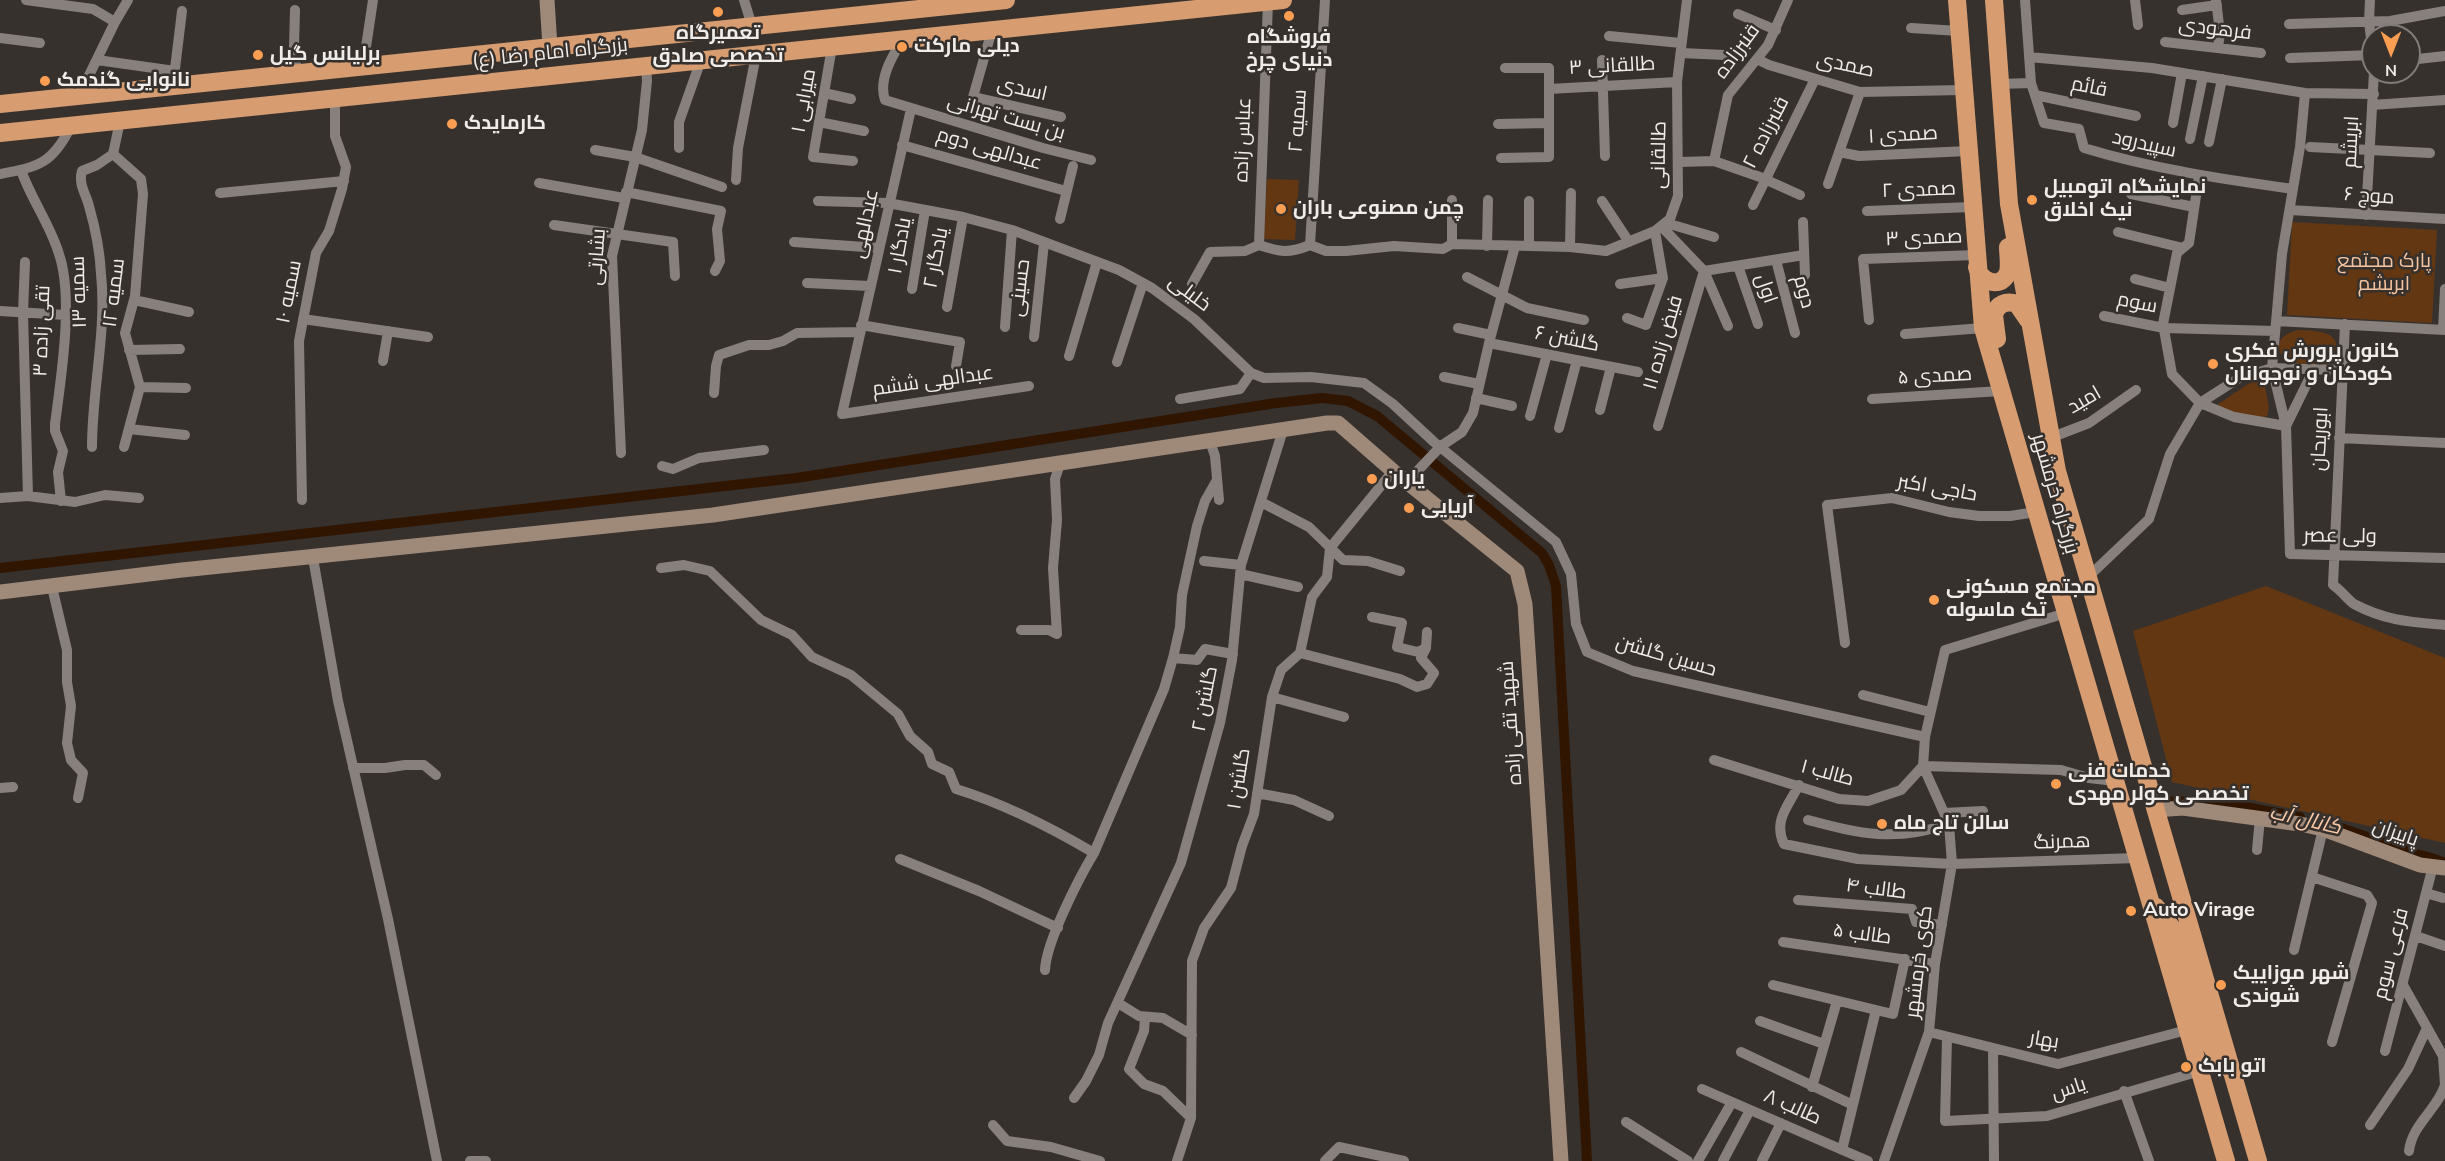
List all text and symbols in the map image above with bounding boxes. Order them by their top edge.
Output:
marker: تعمیرگاه تخصصی صادق [711,5,725,19]
marker: فروشگاه دنیای چرخ [1282,9,1296,23]
street label: فرهودی [2177,14,2253,46]
street label: قنبرزاده [1710,20,1766,84]
place label: تعمیرگاه تخصصی صادق [653,22,783,69]
north arrow [2361,24,2421,84]
place label: فروشگاه دنیای چرخ [1246,26,1332,73]
street label: بزرگراه امام رضا (ع) [471,34,629,74]
place label: دیلی مارکت [914,35,1020,59]
marker: دیلی مارکت [895,40,909,54]
place label: برلیانس گیل [270,43,381,67]
marker: برلیانس گیل [251,48,265,62]
street label: صمدی [1814,48,1876,84]
street label: طالقانی ۳ [1568,53,1656,81]
text: N [2385,59,2397,81]
street label: میرابی ۱ [788,67,822,135]
place label: نانوایی گندمک [57,69,190,93]
street label: اسدی [995,73,1049,107]
street label: قائم [2069,73,2109,103]
marker: نانوایی گندمک [38,74,52,88]
street label: سمیه ۲ [1285,89,1313,153]
street label: بن بست تهرانی [944,90,1068,146]
street label: قنبرزاده ۲ [1739,93,1795,173]
street label: عباس زاده [1231,97,1257,183]
place label: کارمایدک [464,112,546,136]
street label: ابریشم [2339,115,2365,169]
marker: کارمایدک [445,117,459,131]
street label: طالقانی [1647,121,1673,189]
street label: صمدی ۱ [1867,122,1939,150]
street label: عبدالهی دوم [934,124,1044,176]
street label: سپیدرود [2110,126,2178,164]
place label: نمایشگاه اتومبیل نیک اخلاق [2044,176,2206,223]
street label: صمدی ۲ [1882,178,1956,204]
street label: موج ۶ [2343,183,2395,211]
street label: عبدالهی [847,187,885,261]
marker: نمایشگاه اتومبیل نیک اخلاق [2025,193,2039,207]
place label: چمن مصنوعی باران [1293,197,1464,221]
marker: چمن مصنوعی باران [1274,202,1288,216]
street label: یادگار ۱ [884,216,918,276]
street label: یادگار ۲ [919,226,955,290]
street label: صمدی ۳ [1885,226,1963,252]
street label: بشارتی [584,228,612,286]
park label: پارک مجتمع ابریشم [2337,250,2431,297]
street label: سمیه ۱۳ [67,255,93,329]
street label: سمیه ۱۲ [99,257,131,329]
street label: سمیه ۱۰ [272,258,308,326]
street label: حسینی [1006,258,1036,318]
street label: خلیلی [1163,270,1215,318]
street label: اول [1749,271,1781,307]
street label: دوم [1787,273,1819,311]
street label: تقی زاده ۳ [29,285,57,377]
street label: سوم [2115,288,2159,320]
street label: فیض زاده ۱۱ [1639,293,1689,393]
street label: گلشن ۶ [1533,322,1601,358]
place label: کانون پرورش فکری کودکان و نوجوانان [2225,340,2399,387]
marker: کانون پرورش فکری کودکان و نوجوانان [2206,357,2220,371]
street label: عبدالهی ششم [871,362,995,402]
street label: صمدی ۵ [1897,363,1973,391]
street label: امید [2064,382,2106,420]
street label: ابوریحان [2307,406,2335,472]
street label: بزرگراه خرمشهر [2025,431,2083,557]
place label: یاران [1384,467,1425,491]
street label: حاجی اکبر [1895,470,1979,508]
marker: یاران [1365,472,1379,486]
place label: آریایی [1421,496,1474,520]
marker: آریایی [1402,501,1416,515]
street label: ولی عصر [2303,524,2377,550]
place label: مجتمع مسکونی تک ماسوله [1946,576,2096,623]
marker: مجتمع مسکونی تک ماسوله [1927,593,1941,607]
street label: حسین گلشن [1613,631,1719,683]
street label: شهید تقی زاده [1496,660,1528,786]
street label: گلشن ۲ [1188,664,1224,734]
street label: گلشن ۱ [1223,747,1257,811]
street label: طالب ۱ [1798,755,1856,793]
place label: خدمات فنی تخصصی کولر مهدی [2068,760,2249,807]
marker: خدمات فنی تخصصی کولر مهدی [2049,777,2063,791]
water label: کانال آب [2267,801,2343,841]
place label: سالن تاج ماه [1894,812,2010,836]
street label: پاییزان [2369,815,2421,853]
marker: سالن تاج ماه [1875,817,1889,831]
street label: همرنگ [2033,830,2091,856]
street label: طالب ۴ [1844,874,1908,906]
place label: Auto Virage [2143,899,2255,923]
street label: کوی خرمشهر [1901,904,1939,1020]
marker: Auto Virage [2124,904,2138,918]
street label: فرعی سوم [2369,906,2415,1002]
street label: طالب ۵ [1831,919,1893,951]
place label: شهر موزاییک شوندی [2233,962,2350,1009]
marker: شهر موزاییک شوندی [2214,978,2228,992]
street label: بهار [2027,1027,2061,1055]
place label: اتو بابک [2198,1055,2267,1079]
marker: اتو بابک [2179,1060,2193,1074]
street label: یاس [2048,1073,2090,1107]
street label: طالب ۸ [1760,1085,1824,1131]

